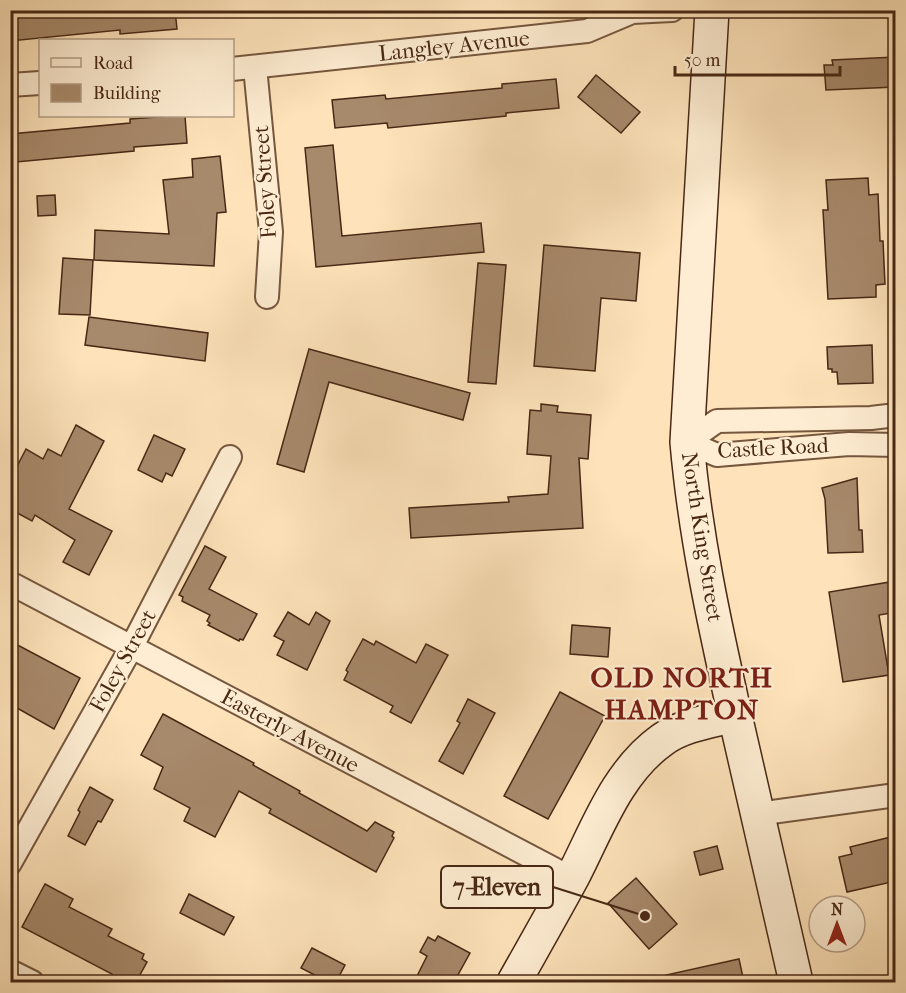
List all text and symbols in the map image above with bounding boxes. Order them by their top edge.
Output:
street label: Langley Avenue [377,25,531,67]
legend [39,39,234,117]
scale bar [675,39,840,77]
text: 50 m [684,50,721,71]
text: Road [93,53,133,74]
text: Building [93,83,161,104]
street label: Foley Street [248,124,282,240]
street label: Castle Road [717,432,830,464]
street label: North King Street [676,450,728,624]
street label: Foley Street [84,605,162,717]
district label: OLD NORTH HAMPTON [591,661,773,726]
street label: Easterly Avenue [216,684,364,778]
callout: 7-Eleven [441,866,553,908]
text: 7-Eleven [452,873,542,901]
north arrow [807,894,867,954]
text: N [831,900,844,919]

